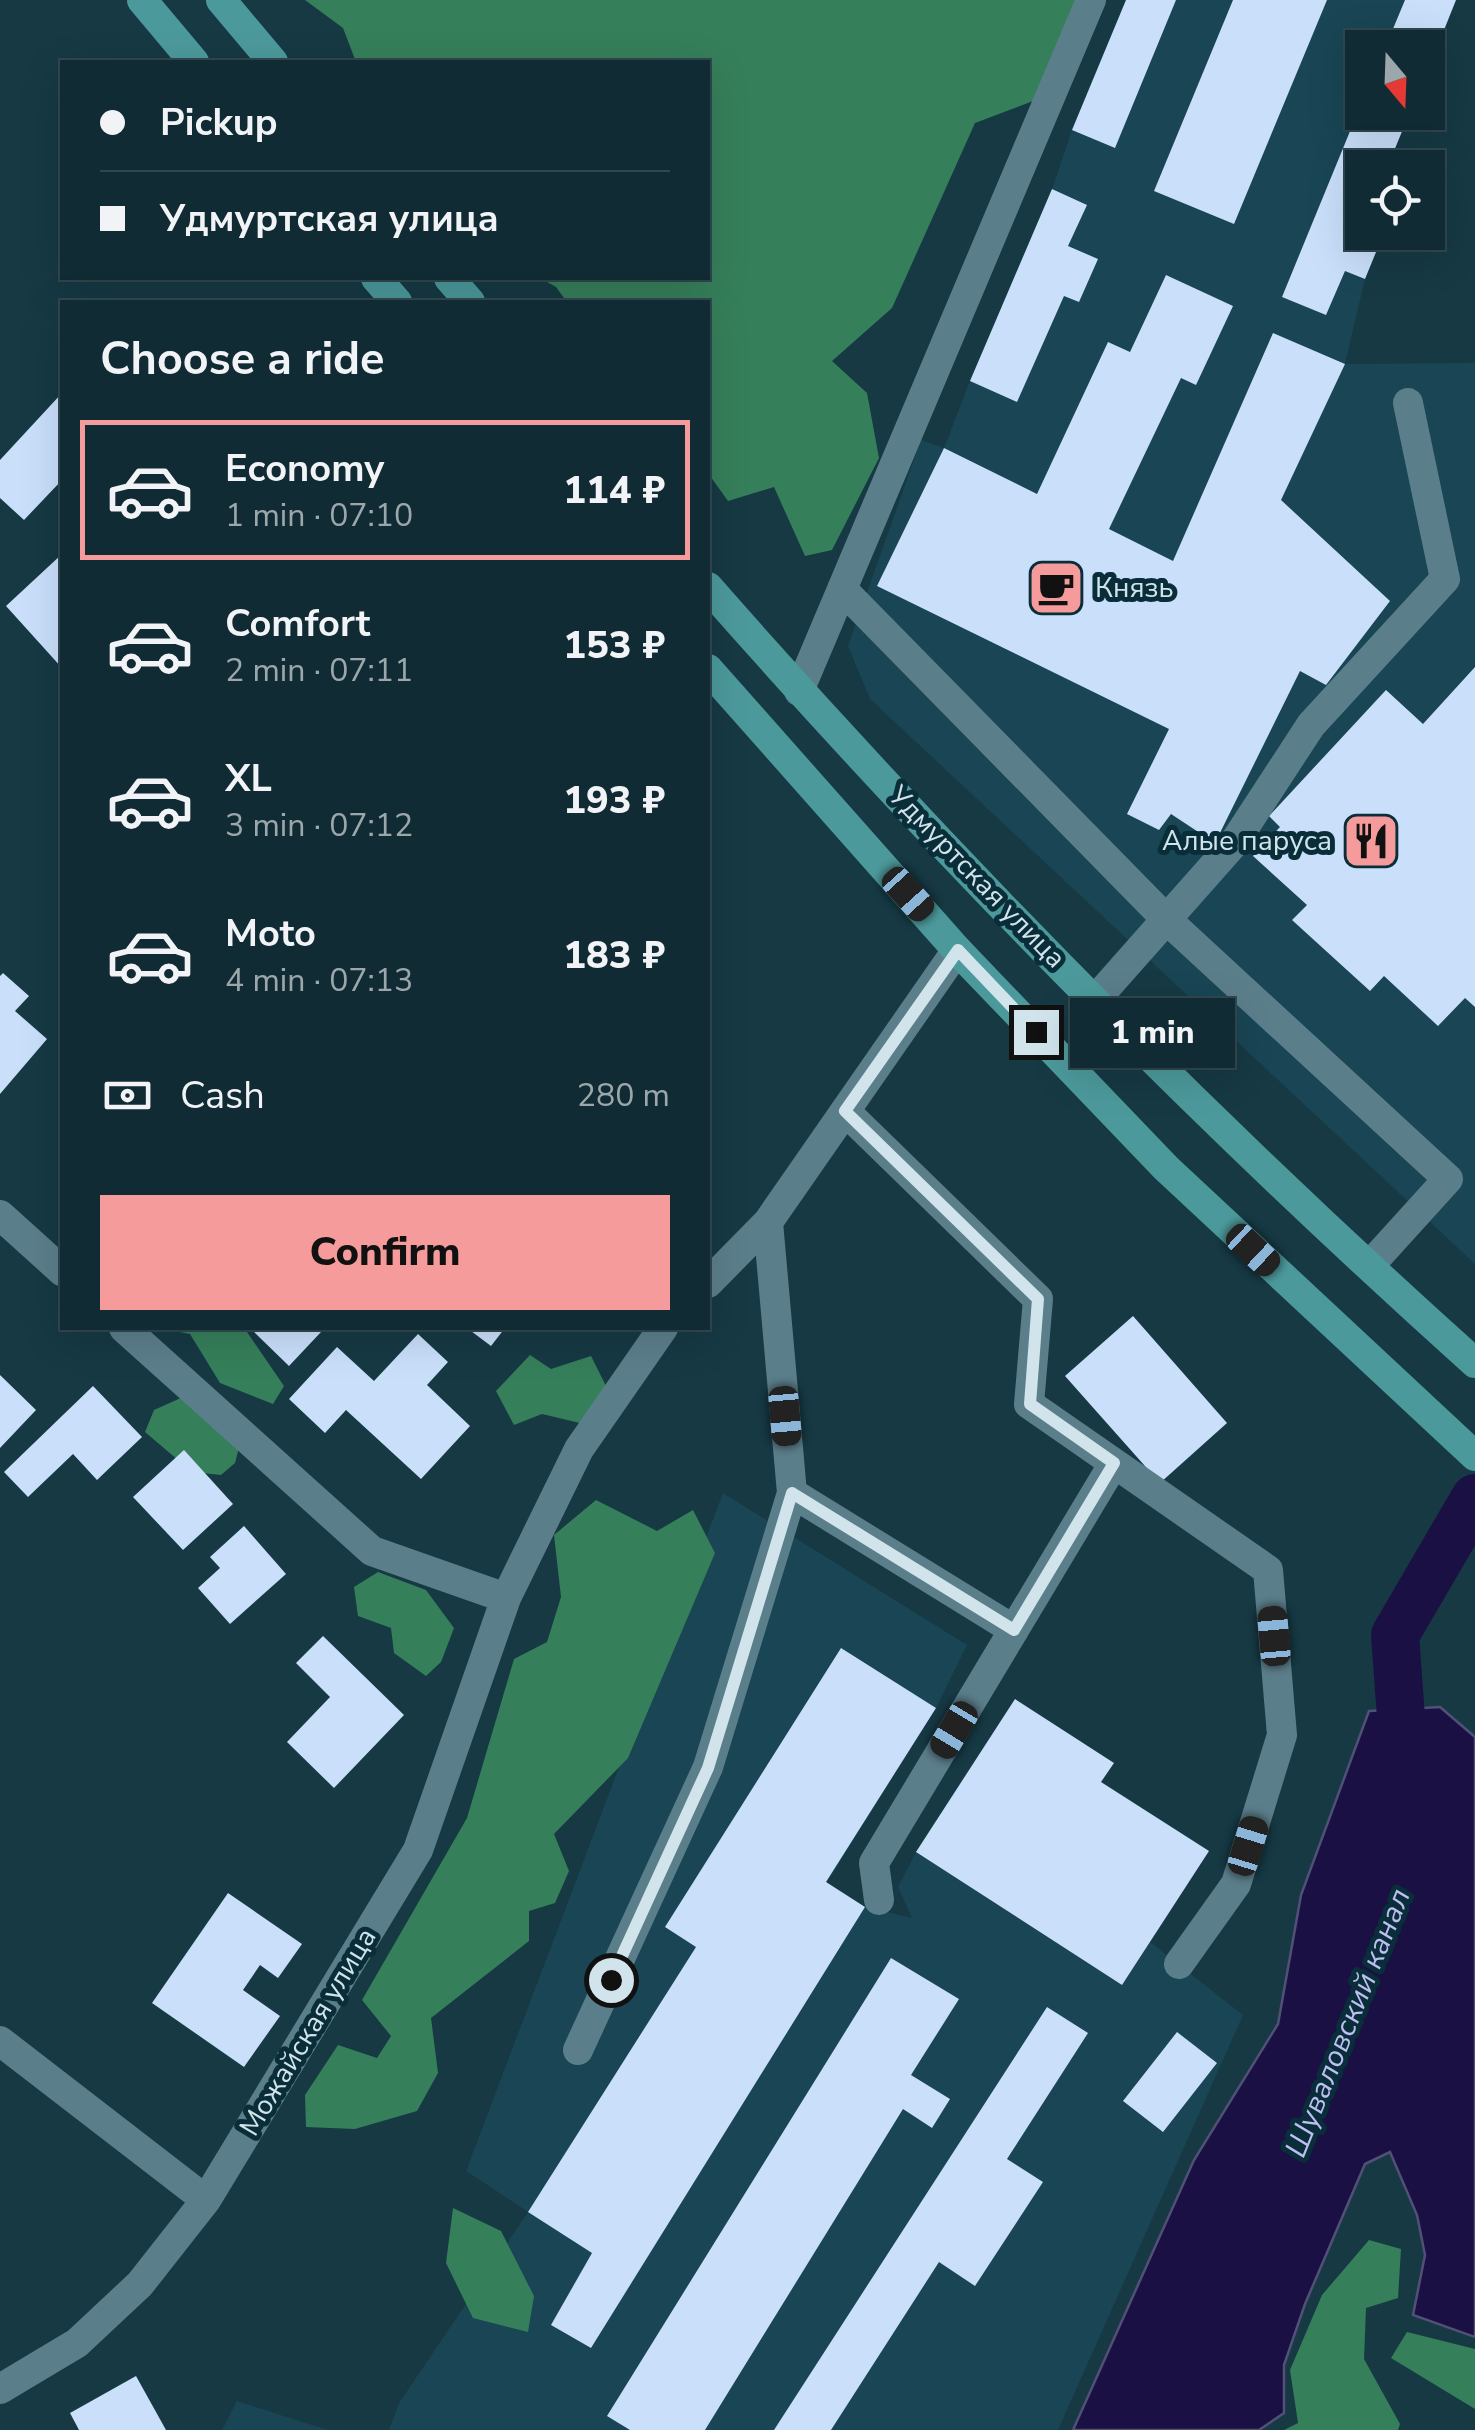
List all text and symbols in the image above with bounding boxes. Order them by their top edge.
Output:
north arrow [1345,30,1445,130]
map controls [1345,30,1445,250]
text: Pickup [160,97,278,148]
button: locate [1345,150,1445,250]
text: Удмуртская улица [160,193,499,244]
text: Choose a ride [100,329,385,390]
text: Economy [225,443,384,494]
icon: car [105,445,195,535]
text: 114 ₽ [563,465,665,516]
text: 1 min · 07:10 [225,494,413,537]
cafe icon: Князь [1026,558,1086,618]
place label: Князь [1095,569,1173,607]
text: Comfort [225,598,370,649]
icon: car [105,600,195,690]
text: 153 ₽ [563,620,665,671]
text: 2 min · 07:11 [225,649,413,692]
text: XL [225,753,272,804]
icon: car [105,755,195,845]
text: 193 ₽ [563,775,665,826]
street label: Удмуртская улица [879,777,1074,977]
text: 3 min · 07:12 [225,804,413,847]
restaurant icon: Алые паруса [1341,811,1401,871]
place label: Алые паруса [1162,822,1332,860]
car [877,862,939,926]
text: Moto [225,908,316,959]
icon: car [105,910,195,1000]
text: 183 ₽ [563,930,665,981]
text: 4 min · 07:13 [225,959,413,1002]
callout: 1 min [1071,997,1236,1067]
route end [1014,1010,1059,1055]
text: 1 min [1110,1011,1195,1054]
icon: cash [100,1068,155,1123]
text: Cash [180,1070,265,1121]
text: 280 m [577,1074,670,1117]
button: Confirm [100,1195,670,1310]
car [1221,1219,1285,1281]
car [767,1385,803,1447]
car [1256,1605,1292,1667]
car [926,1697,982,1763]
car [1225,1813,1271,1879]
water label: Шуваловский канал [1275,1883,1421,2163]
street label: Можайская улица [231,1921,385,2143]
route start [589,1958,634,2003]

